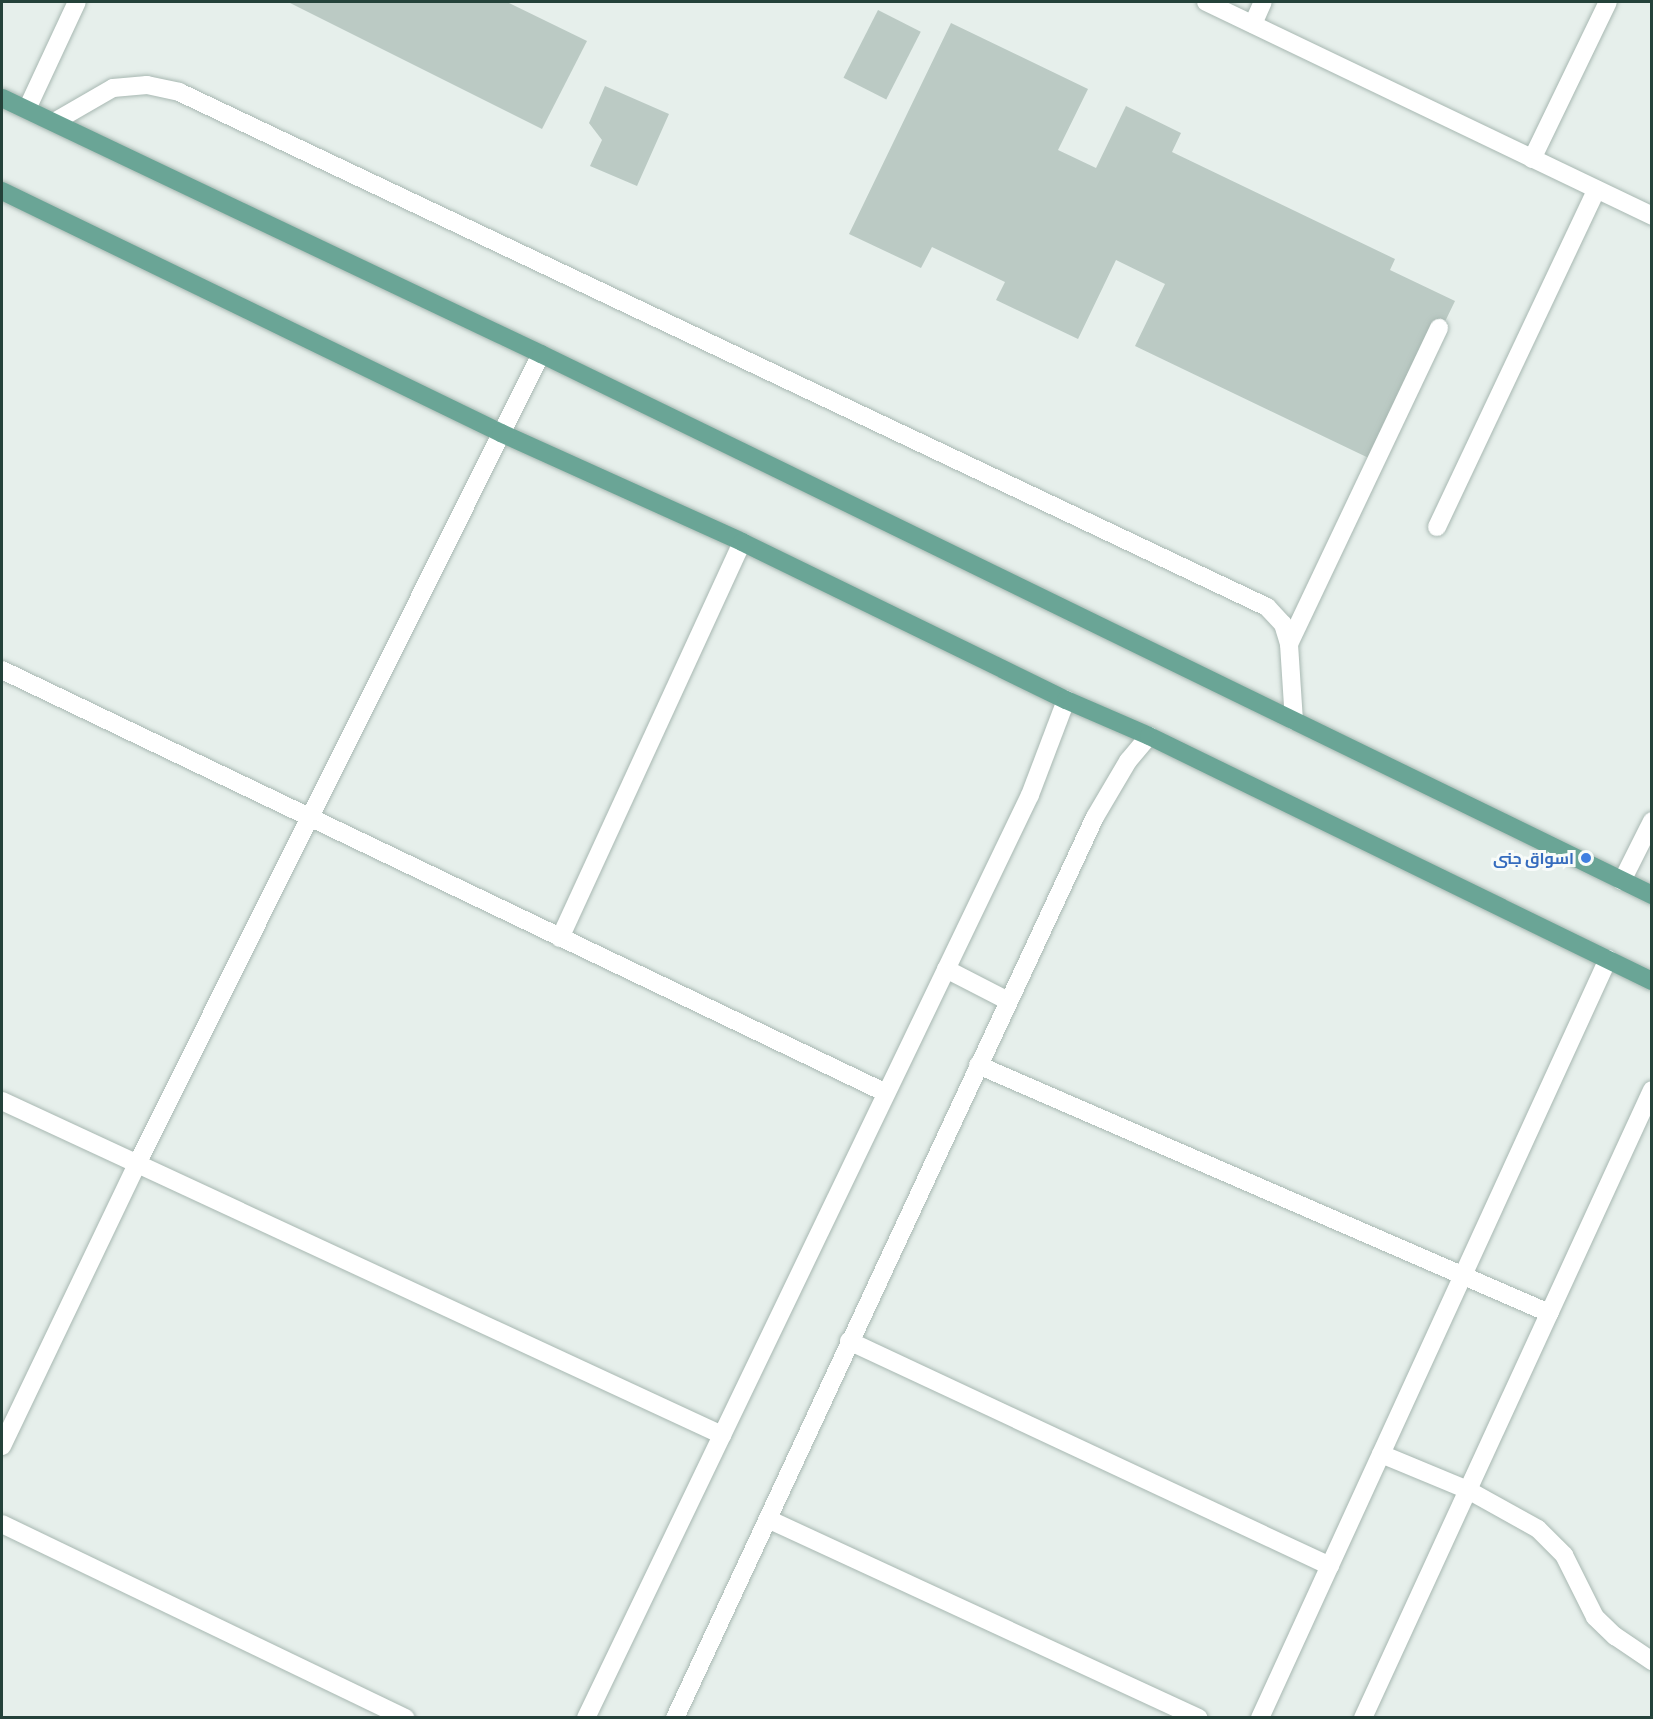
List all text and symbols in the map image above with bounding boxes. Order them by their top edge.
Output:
place label: اسواق جنى [1493,848,1574,868]
marker: اسواق جنى [1579,851,1593,865]

